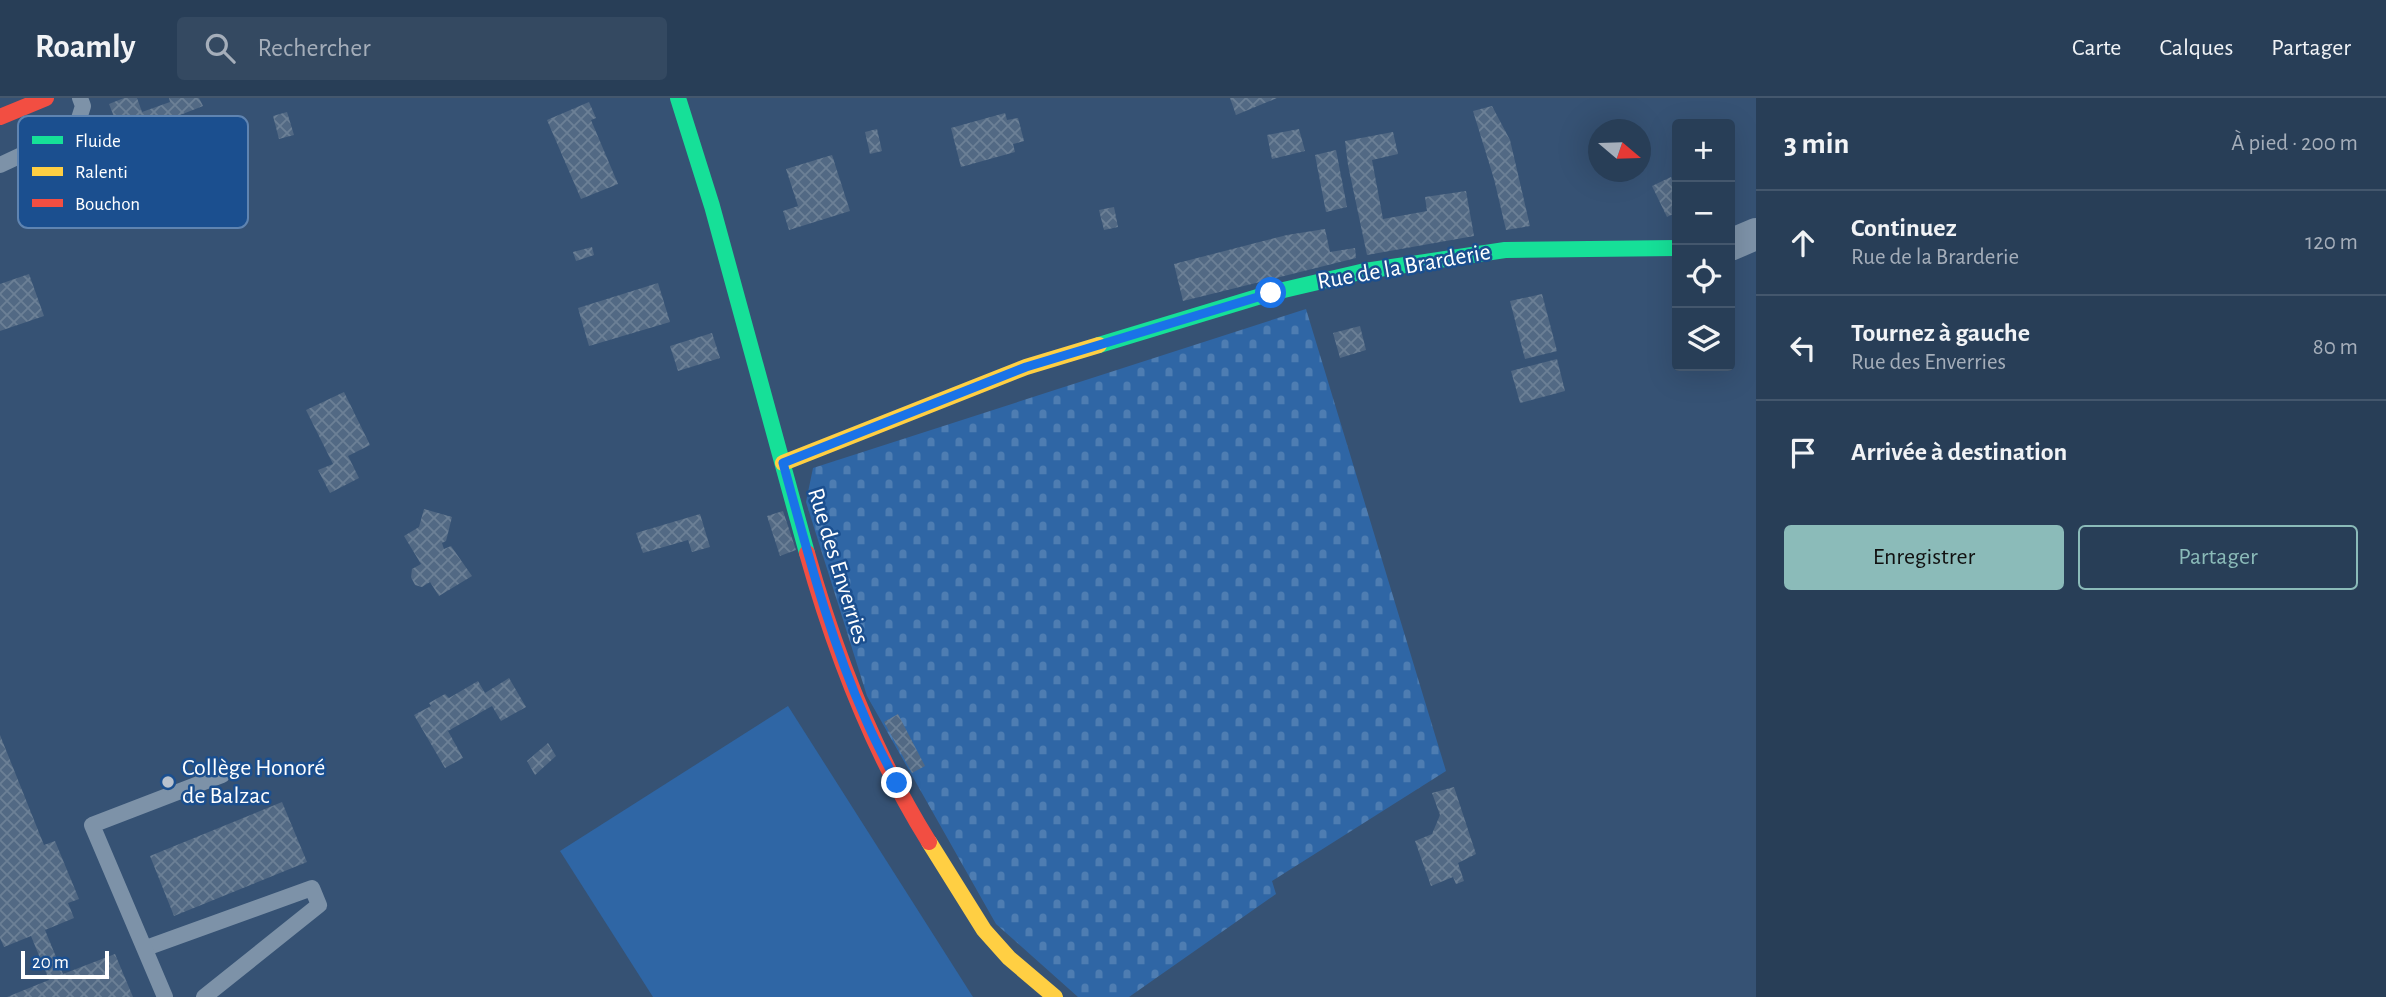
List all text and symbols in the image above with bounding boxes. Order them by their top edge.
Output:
search box [177,17,667,80]
icon: search [201,29,239,67]
text: Roamly [35,31,135,64]
text: Rechercher [257,35,371,61]
text: Carte [2072,36,2121,60]
text: Calques [2159,36,2233,60]
text: Partager [2271,36,2351,60]
legend [18,116,248,228]
north arrow [1588,119,1651,182]
map controls [1672,119,1735,371]
button: + [1672,119,1735,182]
text: 3 min [1784,129,1849,159]
text: Fluide [75,132,121,151]
text: À pied · 200 m [2231,132,2358,155]
text: Ralenti [75,163,128,182]
button: − [1672,182,1735,245]
text: Bouchon [75,195,140,214]
text: Continuez [1851,215,1957,241]
icon: ahead [1784,224,1822,262]
text: 120 m [2305,231,2358,254]
street label: Rue de la Brarderie [1316,240,1492,294]
button: locate [1672,245,1735,308]
text: Rue de la Brarderie [1851,246,2019,269]
route start [1255,277,1286,308]
button: layers [1672,308,1735,371]
text: Tournez à gauche [1851,320,2030,346]
icon: left [1784,329,1822,367]
text: 80 m [2313,336,2358,359]
text: Rue des Enverries [1851,351,2006,374]
icon: arrive [1784,434,1822,472]
text: Arrivée à destination [1851,439,2067,465]
street label: Rue des Enverries [803,485,873,647]
button: Enregistrer [1784,525,2064,590]
button: Partager [2078,525,2358,590]
place label: Collège Honoré de Balzac [182,756,325,808]
route end [881,767,912,798]
marker: Collège Honoré de Balzac [160,774,176,790]
scale bar [21,948,108,980]
text: 20 m [32,953,69,972]

